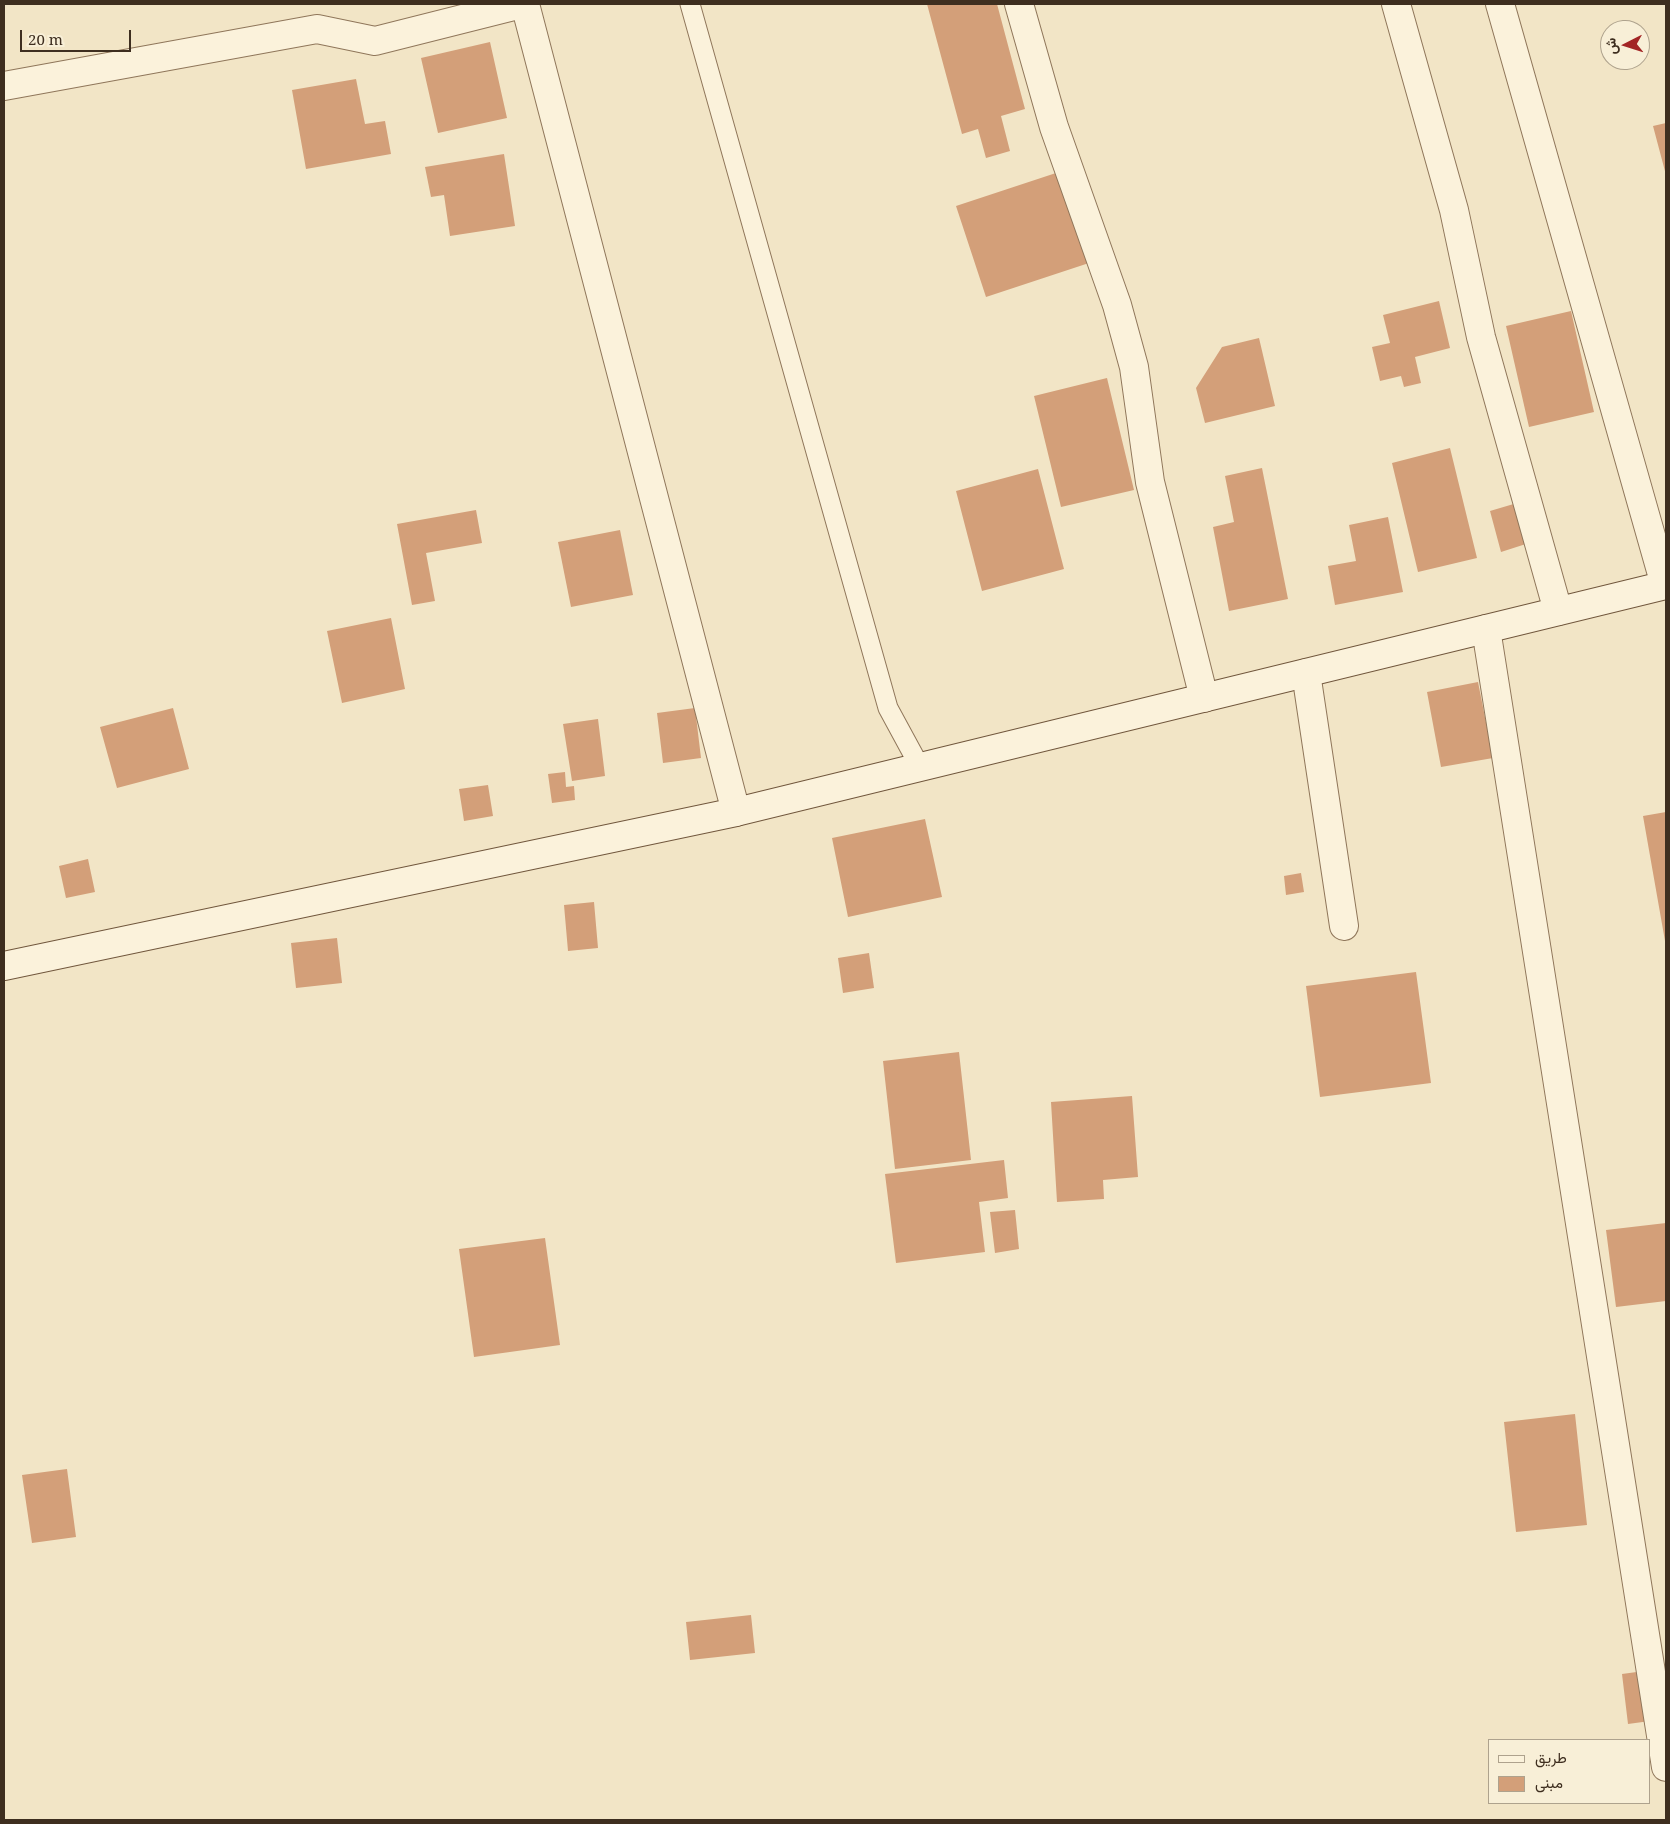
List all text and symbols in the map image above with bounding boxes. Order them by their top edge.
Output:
scale bar [22,20,134,52]
north arrow [1600,20,1650,70]
text: 20 m [28,29,63,49]
text: ش [1600,37,1621,55]
legend [1488,1739,1650,1804]
text: طريق [1535,1747,1567,1767]
text: مبنى [1535,1772,1563,1792]

